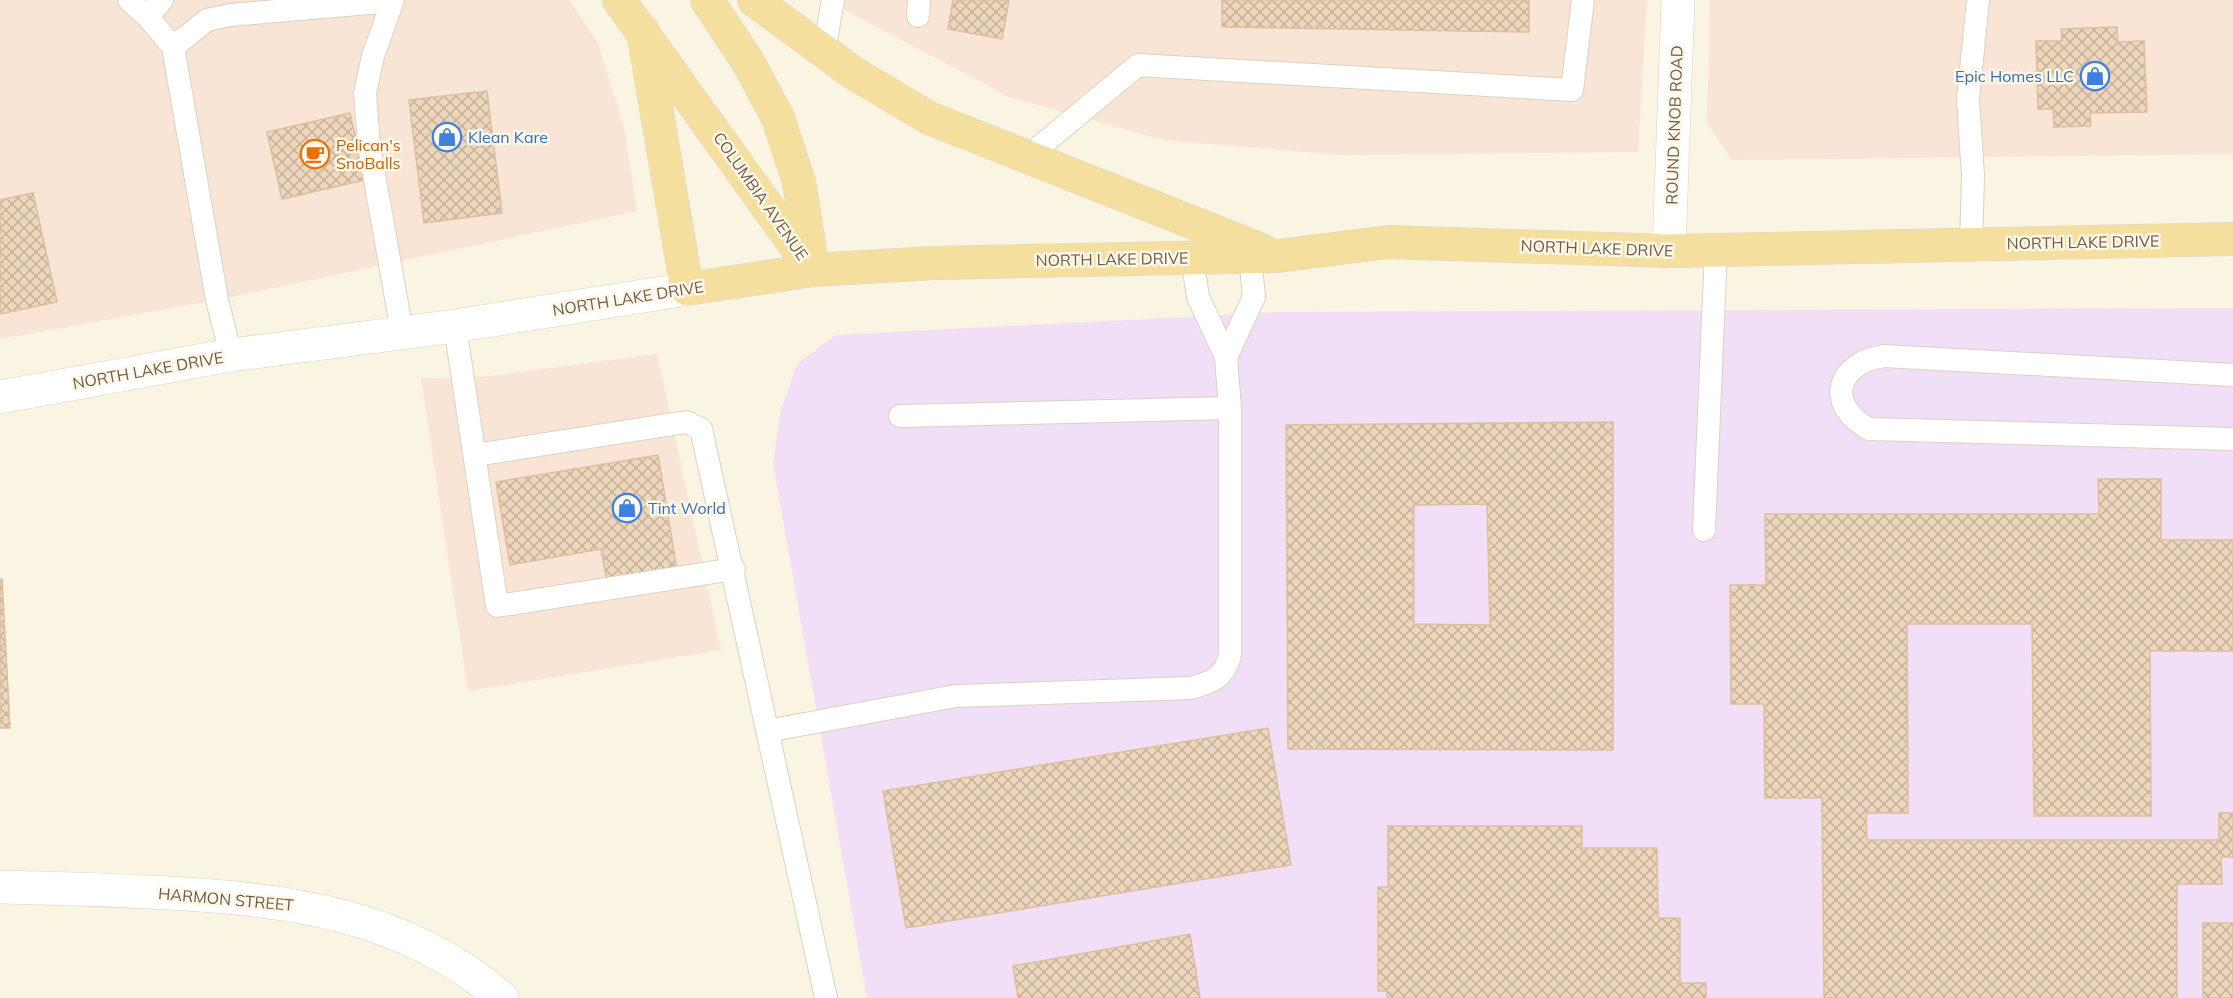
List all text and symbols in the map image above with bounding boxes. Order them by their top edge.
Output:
street label: ROUND KNOB ROAD [1661,45,1687,205]
shop icon: Epic Homes LLC [2079,60,2111,92]
place label: Epic Homes LLC [1955,66,2074,86]
shop icon: Klean Kare [431,121,463,153]
place label: Klean Kare [468,127,548,147]
street label: COLUMBIA AVENUE [709,128,813,264]
place label: Pelican's SnoBalls [336,135,401,173]
cafe icon: Pelican's SnoBalls [299,138,331,170]
street label: NORTH LAKE DRIVE [2006,231,2160,253]
street label: NORTH LAKE DRIVE [1520,235,1674,261]
street label: NORTH LAKE DRIVE [1035,248,1189,270]
street label: NORTH LAKE DRIVE [551,276,705,320]
street label: NORTH LAKE DRIVE [71,347,225,393]
shop icon: Tint World [611,492,643,524]
place label: Tint World [648,498,726,518]
street label: HARMON STREET [157,883,295,915]

